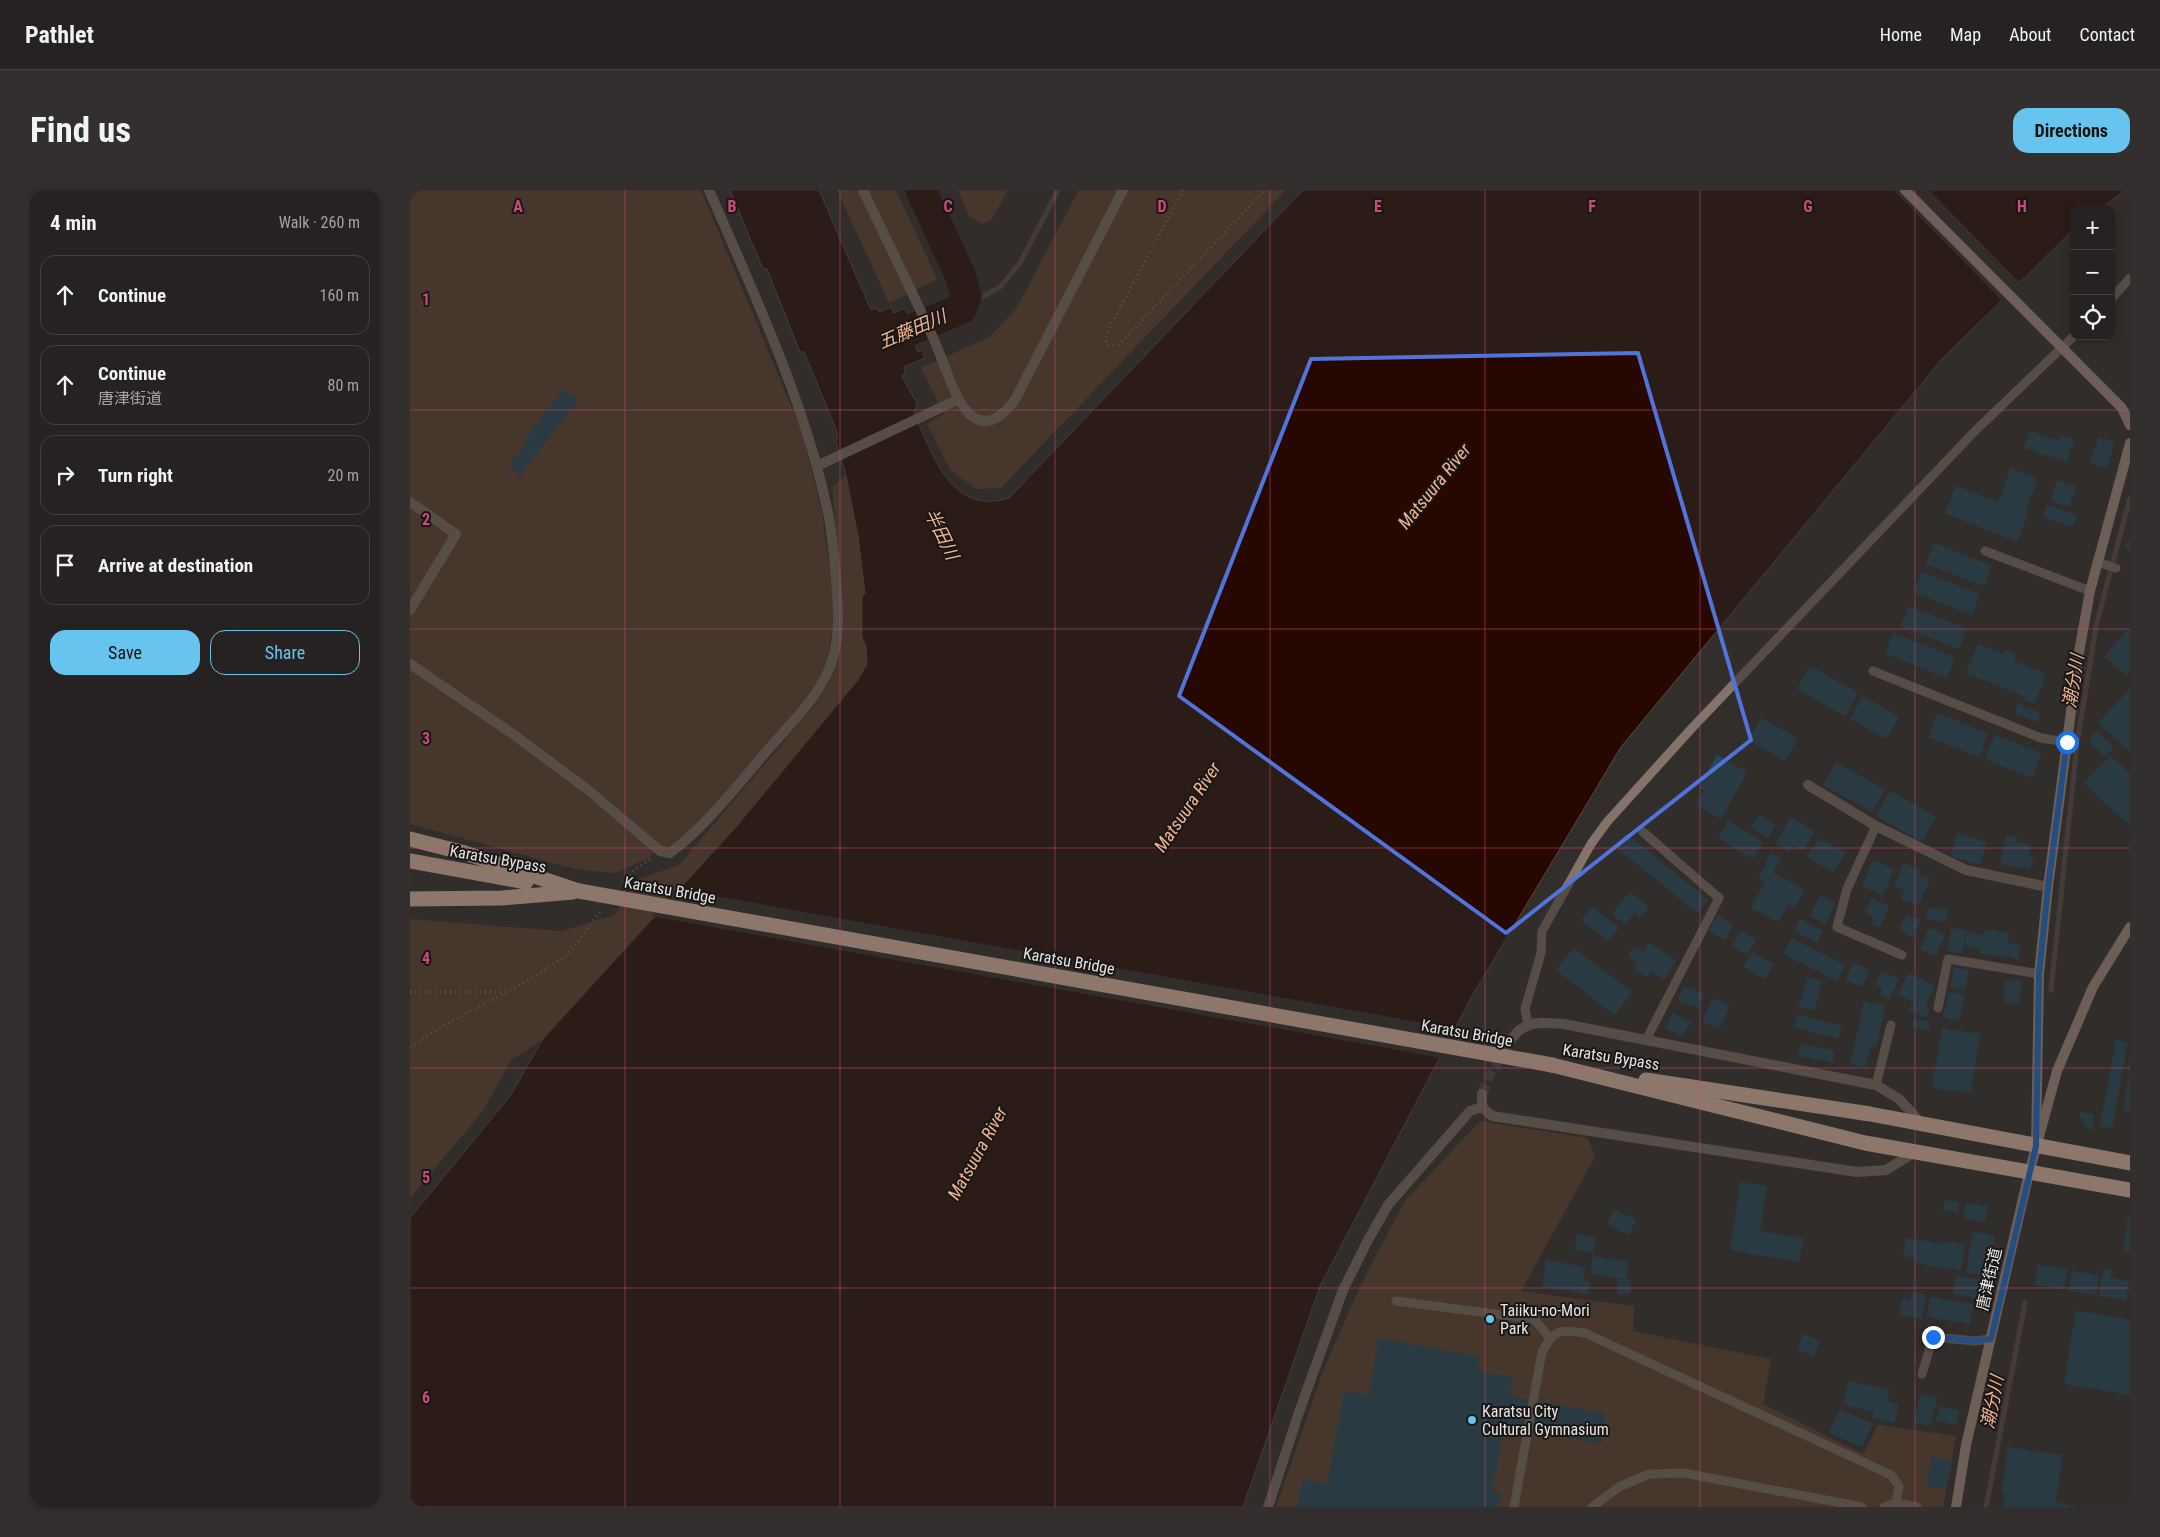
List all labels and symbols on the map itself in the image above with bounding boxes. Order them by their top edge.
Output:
text: A [513,197,523,216]
text: B [728,197,737,216]
text: C [943,197,953,216]
text: D [1157,197,1167,216]
text: E [1374,197,1382,216]
text: F [1588,197,1596,216]
text: G [1803,197,1813,216]
text: H [2017,197,2027,216]
text: 1 [422,290,430,309]
water label: 五藤田川 [875,304,951,353]
water label: Matsuura River [1393,439,1475,533]
water label: 半田川 [921,505,964,565]
text: 2 [422,510,430,529]
water label: 潮分川 [2058,651,2088,709]
text: 3 [422,729,430,748]
route start [2056,731,2079,754]
water label: Matsuura River [1149,758,1225,856]
street label: Karatsu Bypass [448,841,548,877]
street label: Karatsu Bridge [623,873,717,907]
street label: Karatsu Bridge [1022,944,1116,978]
text: 4 [422,949,430,968]
street label: Karatsu Bridge [1420,1016,1514,1050]
street label: Karatsu Bypass [1561,1040,1661,1074]
water label: Matsuura River [943,1102,1012,1203]
text: 5 [422,1168,430,1187]
street label: 唐津街道 [1973,1246,2005,1312]
place label: Taiiku-no-Mori Park [1500,1301,1590,1338]
marker: Taiiku-no-Mori Park [1484,1313,1496,1325]
route end [1922,1326,1945,1349]
water label: 潮分川 [1977,1372,2008,1431]
text: 6 [422,1388,430,1407]
place label: Karatsu City Cultural Gymnasium [1482,1402,1609,1439]
marker: Karatsu City Cultural Gymnasium [1466,1414,1478,1426]

